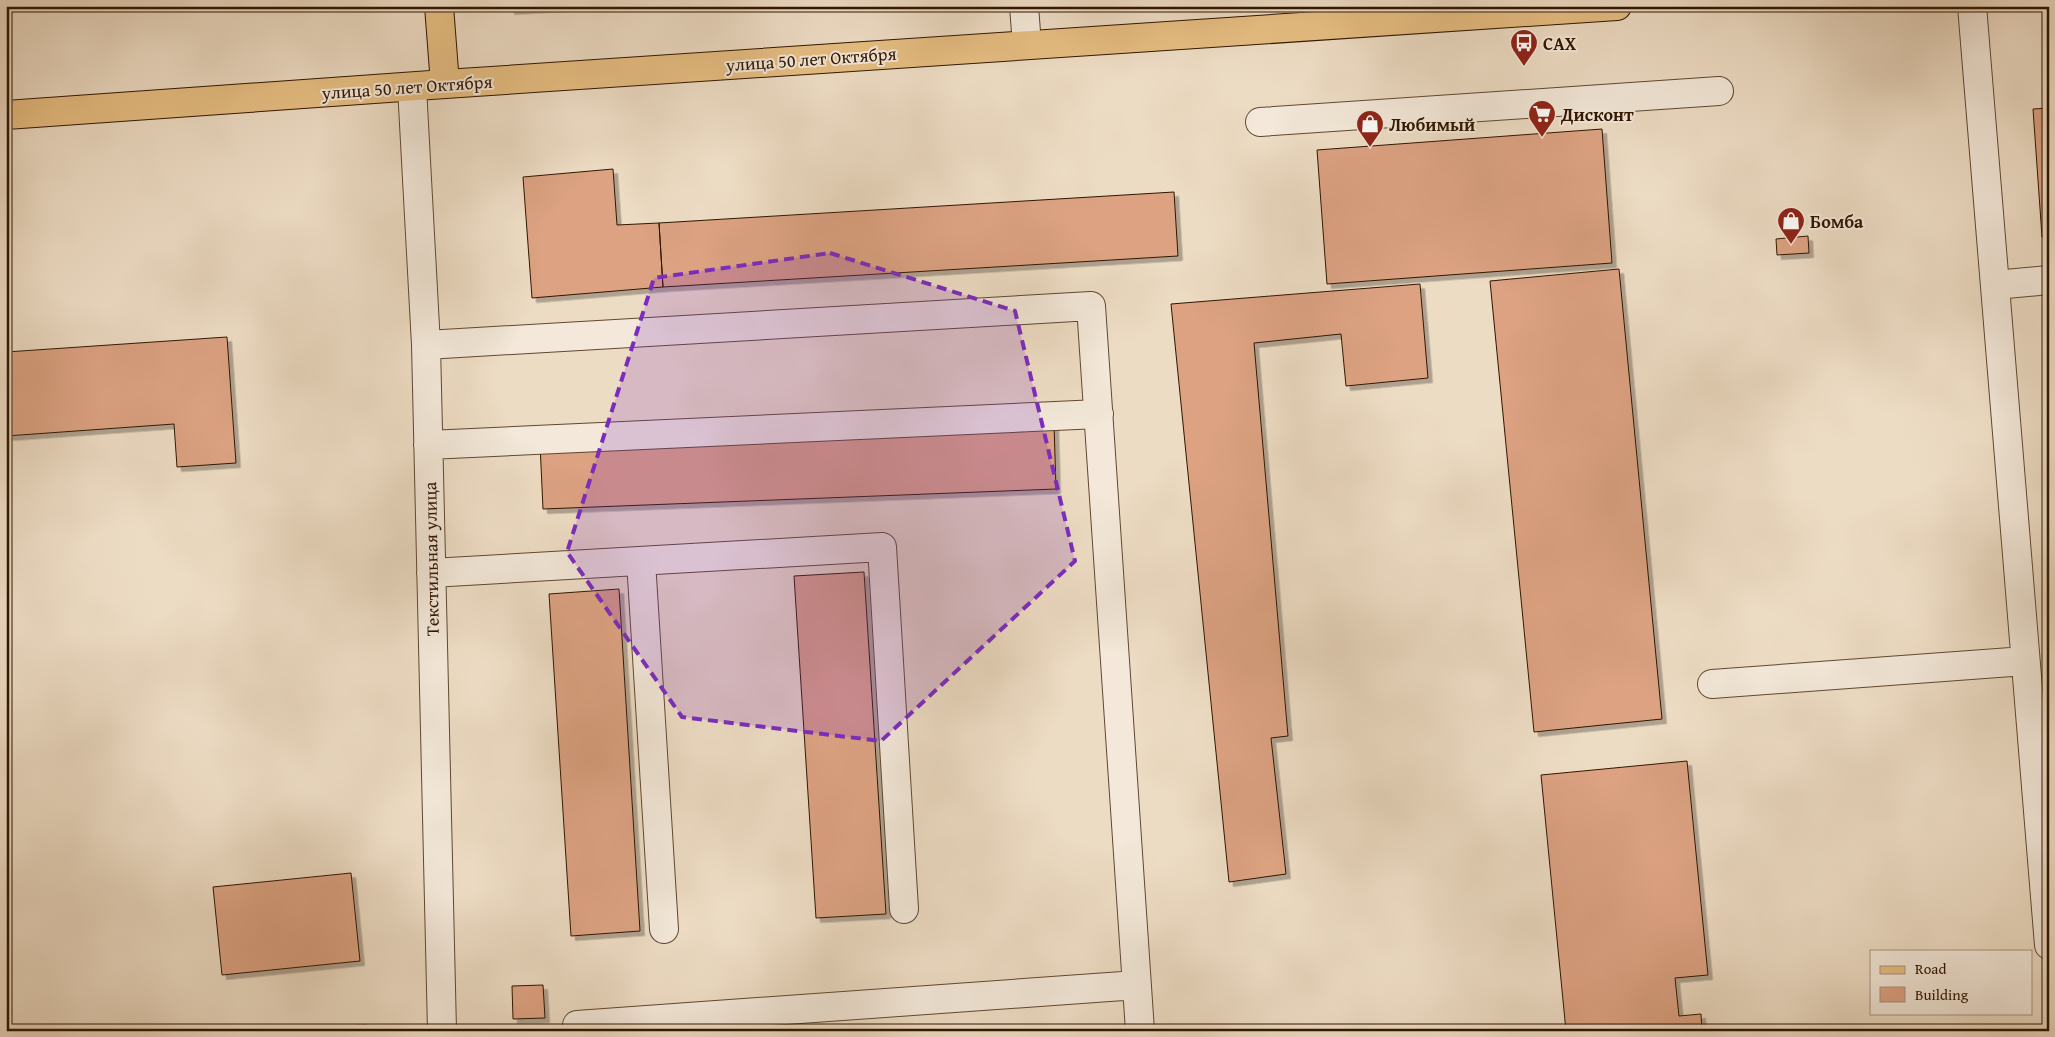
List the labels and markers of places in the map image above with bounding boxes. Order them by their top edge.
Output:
bus stop icon: САХ [1509,28,1539,67]
place label: САХ [1543,30,1577,57]
supermarket icon: Дисконт [1527,99,1557,138]
place label: Дисконт [1560,101,1634,128]
shop icon: Любимый [1355,109,1385,148]
place label: Любимый [1389,111,1475,138]
shop icon: Бомба [1776,206,1806,245]
place label: Бомба [1810,208,1864,235]

